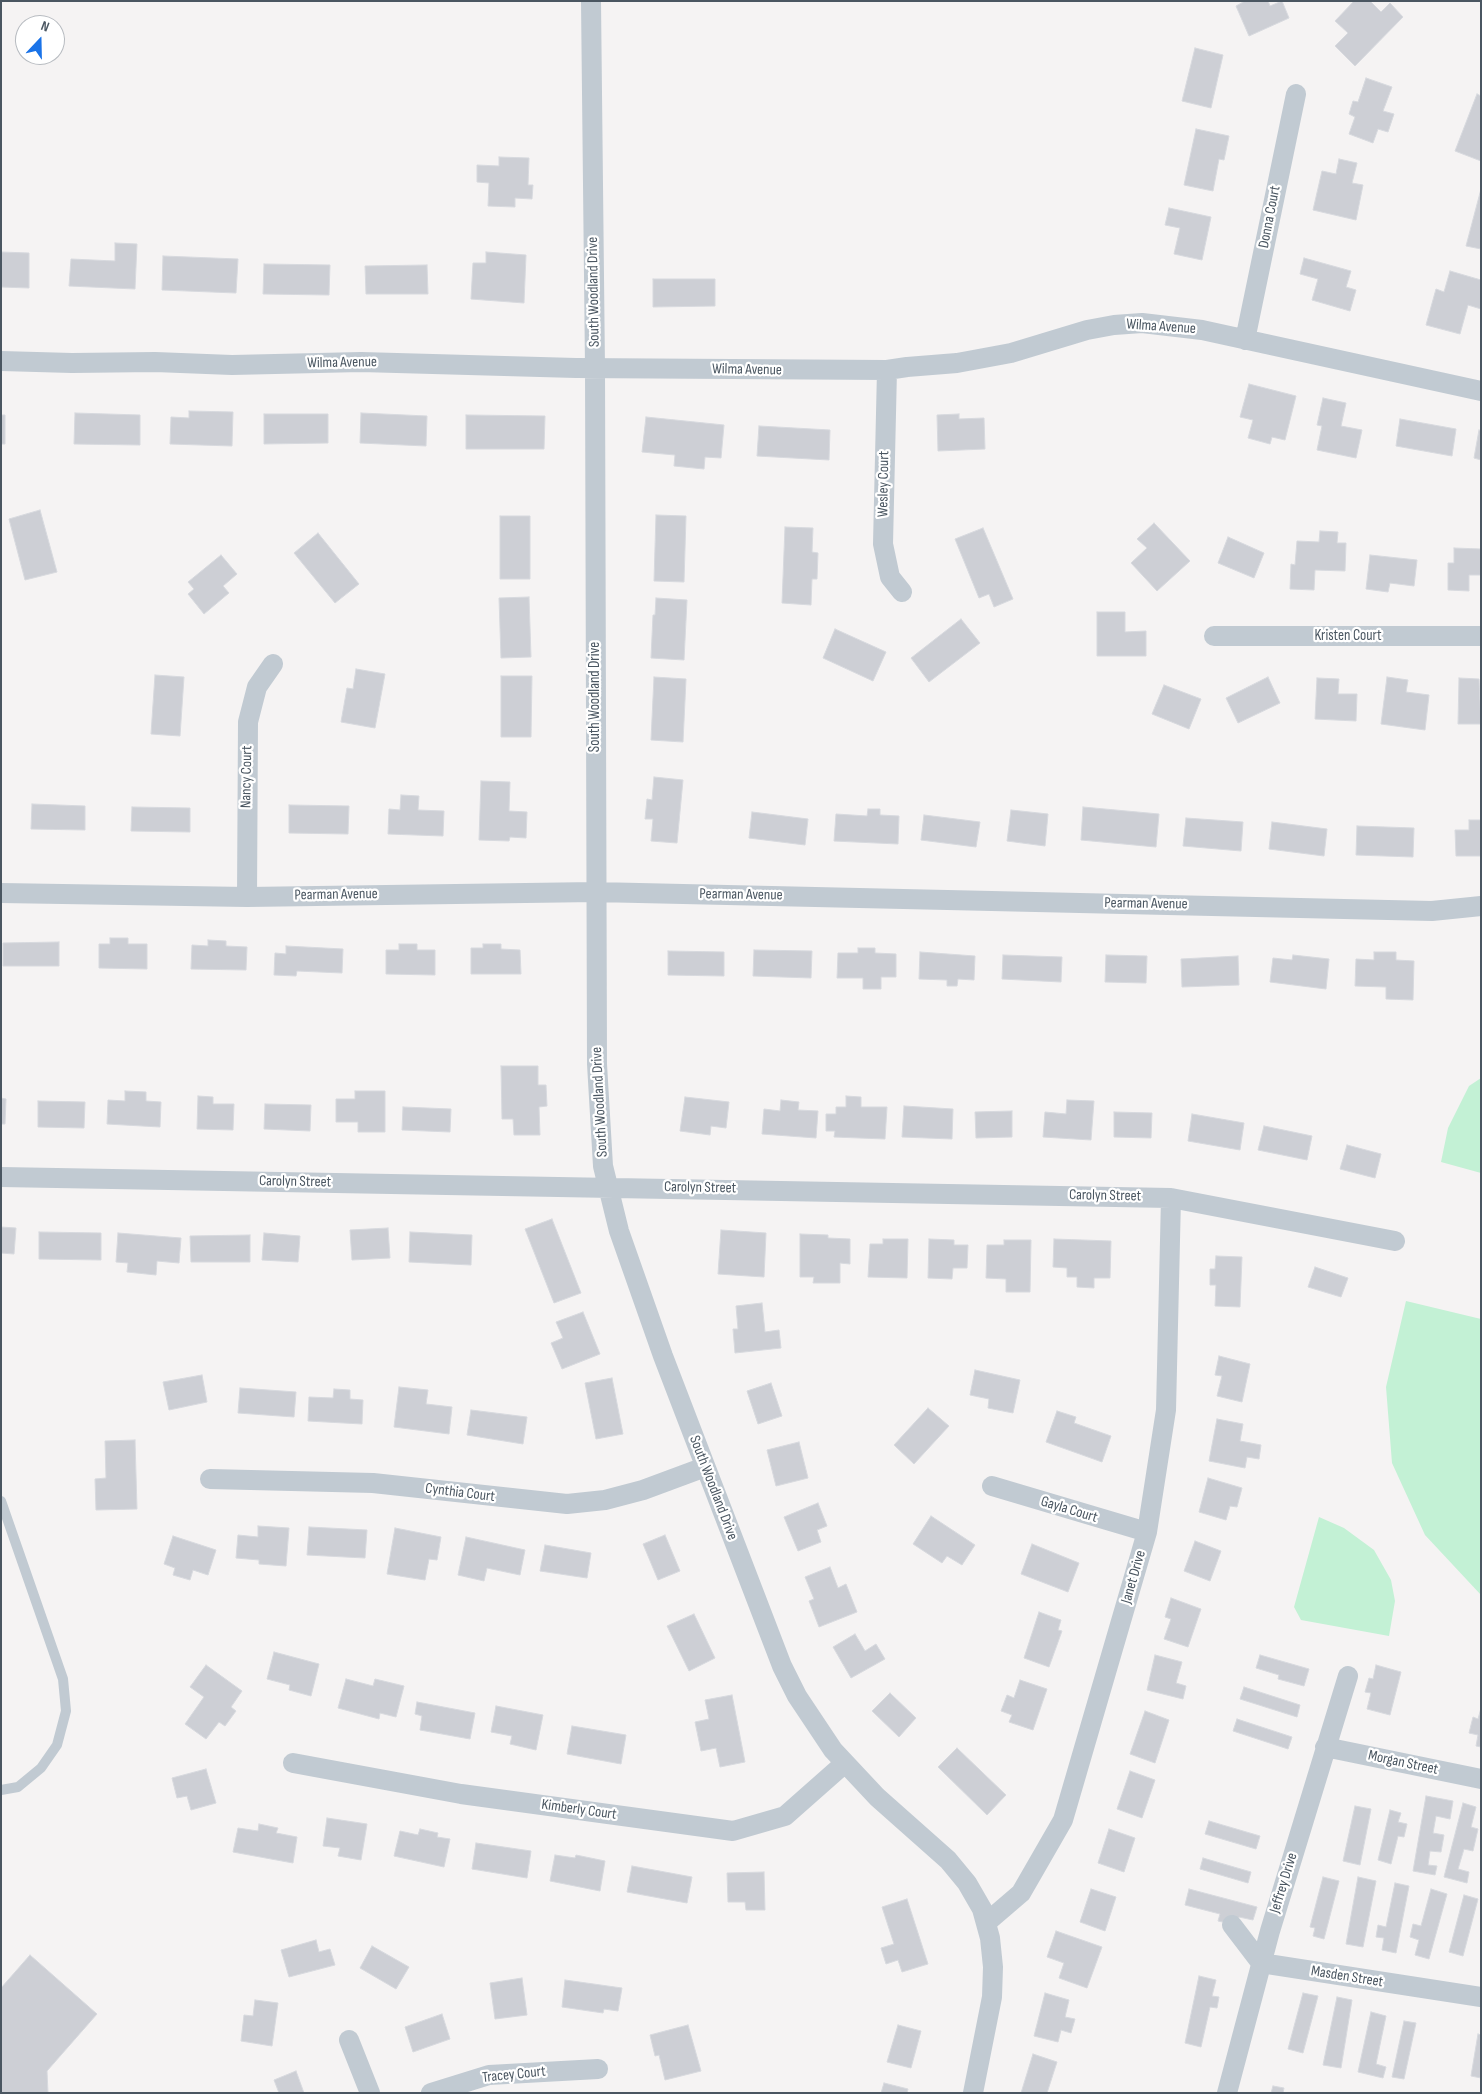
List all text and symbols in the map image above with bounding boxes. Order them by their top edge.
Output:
north arrow [15,15,65,65]
text: N [39,17,52,36]
street label: Donna Court [1255,184,1285,250]
street label: South Woodland Drive [584,237,604,347]
street label: Wilma Avenue [1126,316,1196,338]
street label: Wilma Avenue [307,353,377,373]
street label: Wilma Avenue [712,360,782,380]
street label: Wesley Court [874,451,894,517]
street label: Kristen Court [1314,627,1382,645]
street label: South Woodland Drive [586,642,604,752]
street label: Nancy Court [237,746,257,808]
street label: Pearman Avenue [294,885,378,905]
street label: Pearman Avenue [699,885,783,905]
street label: Pearman Avenue [1104,894,1188,914]
street label: South Woodland Drive [588,1046,612,1158]
street label: Carolyn Street [259,1172,331,1192]
street label: Carolyn Street [664,1178,736,1198]
street label: Carolyn Street [1069,1186,1141,1206]
street label: South Woodland Drive [685,1433,741,1543]
street label: Cynthia Court [424,1480,496,1506]
street label: Gayla Court [1038,1493,1100,1527]
street label: Janet Drive [1118,1548,1150,1606]
street label: Morgan Street [1366,1747,1440,1779]
street label: Kimberly Court [540,1796,618,1824]
street label: Jeffrey Drive [1266,1851,1302,1915]
street label: Masden Street [1310,1962,1384,1992]
street label: Tracey Court [481,2063,547,2087]

